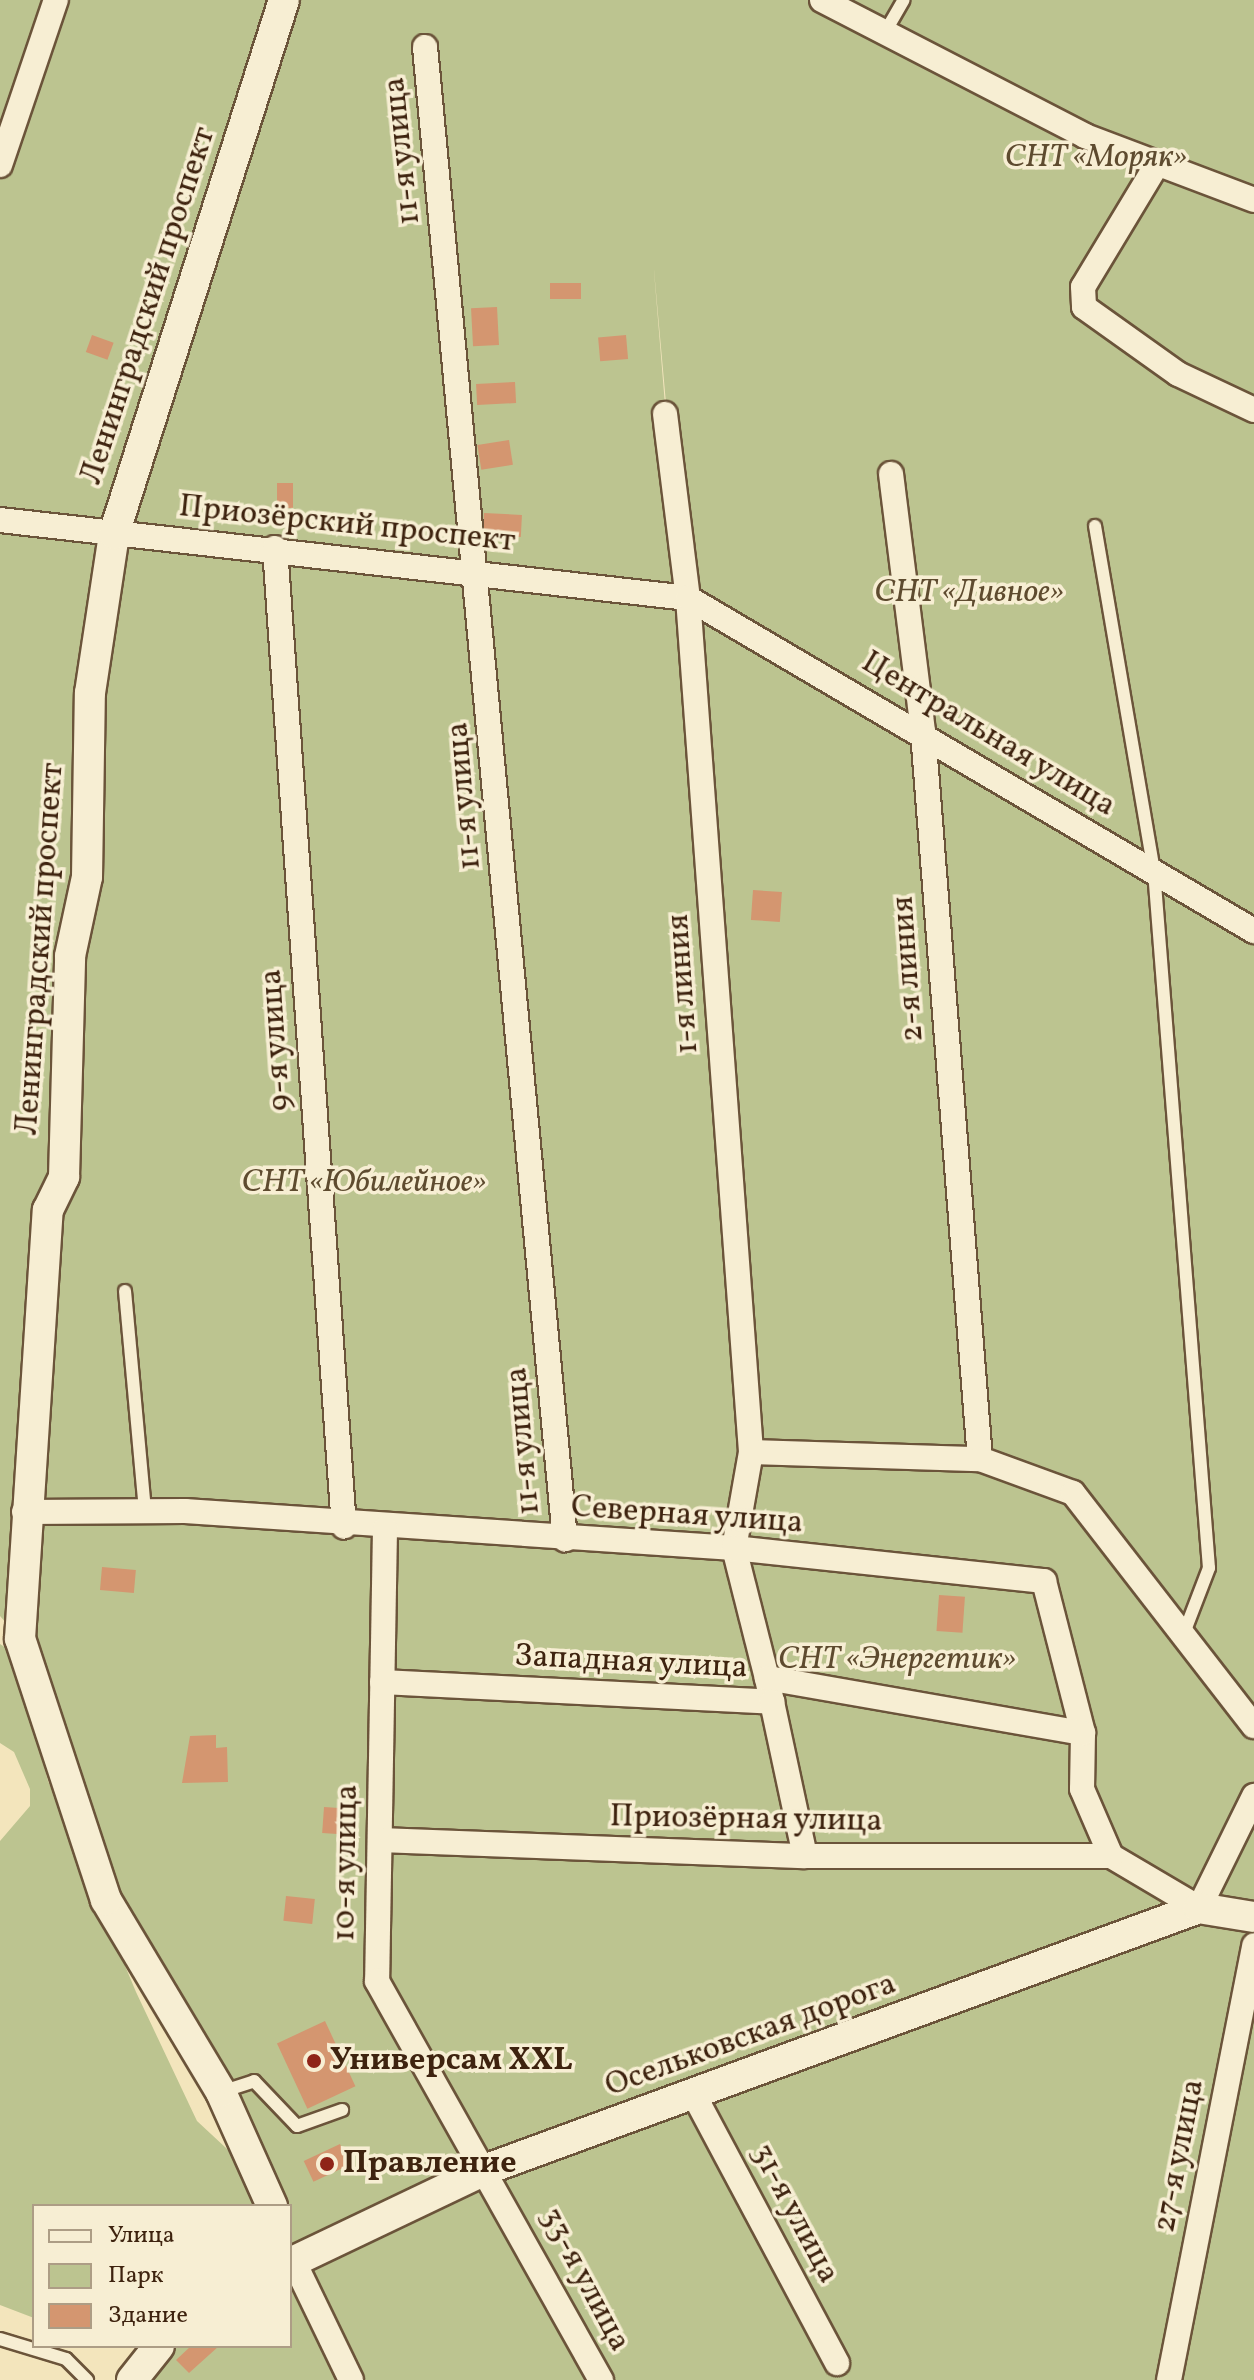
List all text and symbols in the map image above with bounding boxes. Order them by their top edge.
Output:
street label: 11-я улица [376,75,430,227]
street label: Ленинградский проспект [73,122,225,490]
park label: СНТ «Моряк» [1005,139,1187,177]
street label: Приозёрский проспект [177,488,517,562]
park label: СНТ «Дивное» [874,574,1064,612]
street label: Центральная улица [854,644,1122,826]
street label: 11-я улица [439,720,491,872]
street label: Ленинградский проспект [9,761,73,1137]
street label: 2-я линия [885,895,933,1043]
street label: 1-я линия [660,913,708,1055]
street label: 9-я улица [253,967,301,1113]
park label: СНТ «Юбилейное» [242,1164,486,1202]
street label: 11-я улица [498,1365,550,1517]
street label: Северная улица [569,1489,805,1543]
street label: Западная улица [513,1638,749,1688]
park label: СНТ «Энергетик» [778,1641,1016,1679]
street label: 10-я улица [326,1784,368,1942]
street label: Приозёрная улица [609,1798,883,1842]
street label: Осельковская дорога [600,1966,902,2106]
place label: Универсам XXL [330,2042,572,2080]
marker: Универсам XXL [305,2052,323,2070]
street label: 27-я улица [1146,2076,1214,2236]
street label: 31-я улица [741,2137,847,2291]
place label: Правление [343,2145,517,2183]
marker: Правление [318,2155,336,2173]
street label: 33-я улица [530,2201,638,2359]
legend [32,2204,292,2348]
text: Улица [108,2219,175,2253]
text: Парк [108,2259,164,2293]
text: Здание [108,2299,188,2333]

